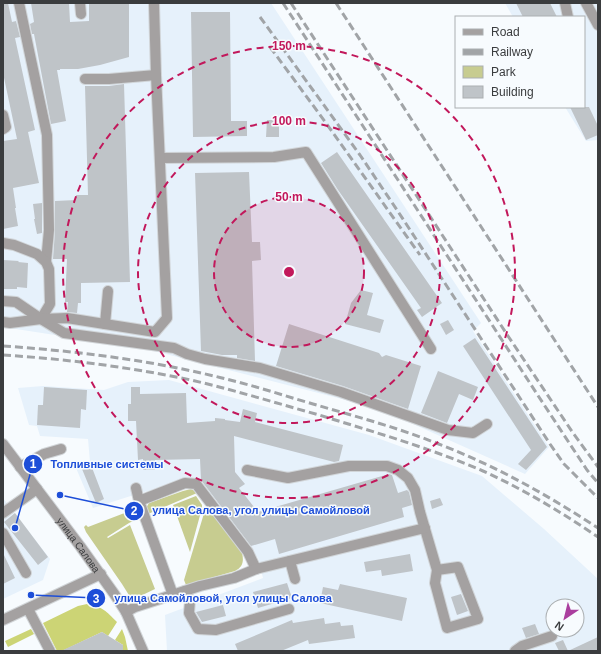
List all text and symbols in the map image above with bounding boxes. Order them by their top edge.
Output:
legend [455,16,585,108]
text: Road [491,25,520,39]
text: 150 m [272,39,306,53]
text: Railway [491,45,533,59]
text: Park [491,65,517,79]
text: Building [491,85,534,99]
text: 100 m [272,114,306,128]
text: 50 m [275,190,303,204]
centre of rings [282,265,296,279]
callout: Топливные системы [23,453,172,476]
text: 1 [30,457,37,471]
text: Топливные системы [50,458,164,470]
callout: улица Салова, угол улицы Самойловой [124,499,378,522]
text: 2 [131,504,138,518]
text: улица Салова, угол улицы Самойловой [152,504,370,516]
street label: улица Салова [55,515,103,575]
callout: улица Самойловой, угол улицы Салова [86,587,340,610]
text: 3 [93,592,100,606]
text: улица Самойловой, угол улицы Салова [114,592,333,604]
north arrow [545,598,585,638]
text: N [553,619,566,633]

